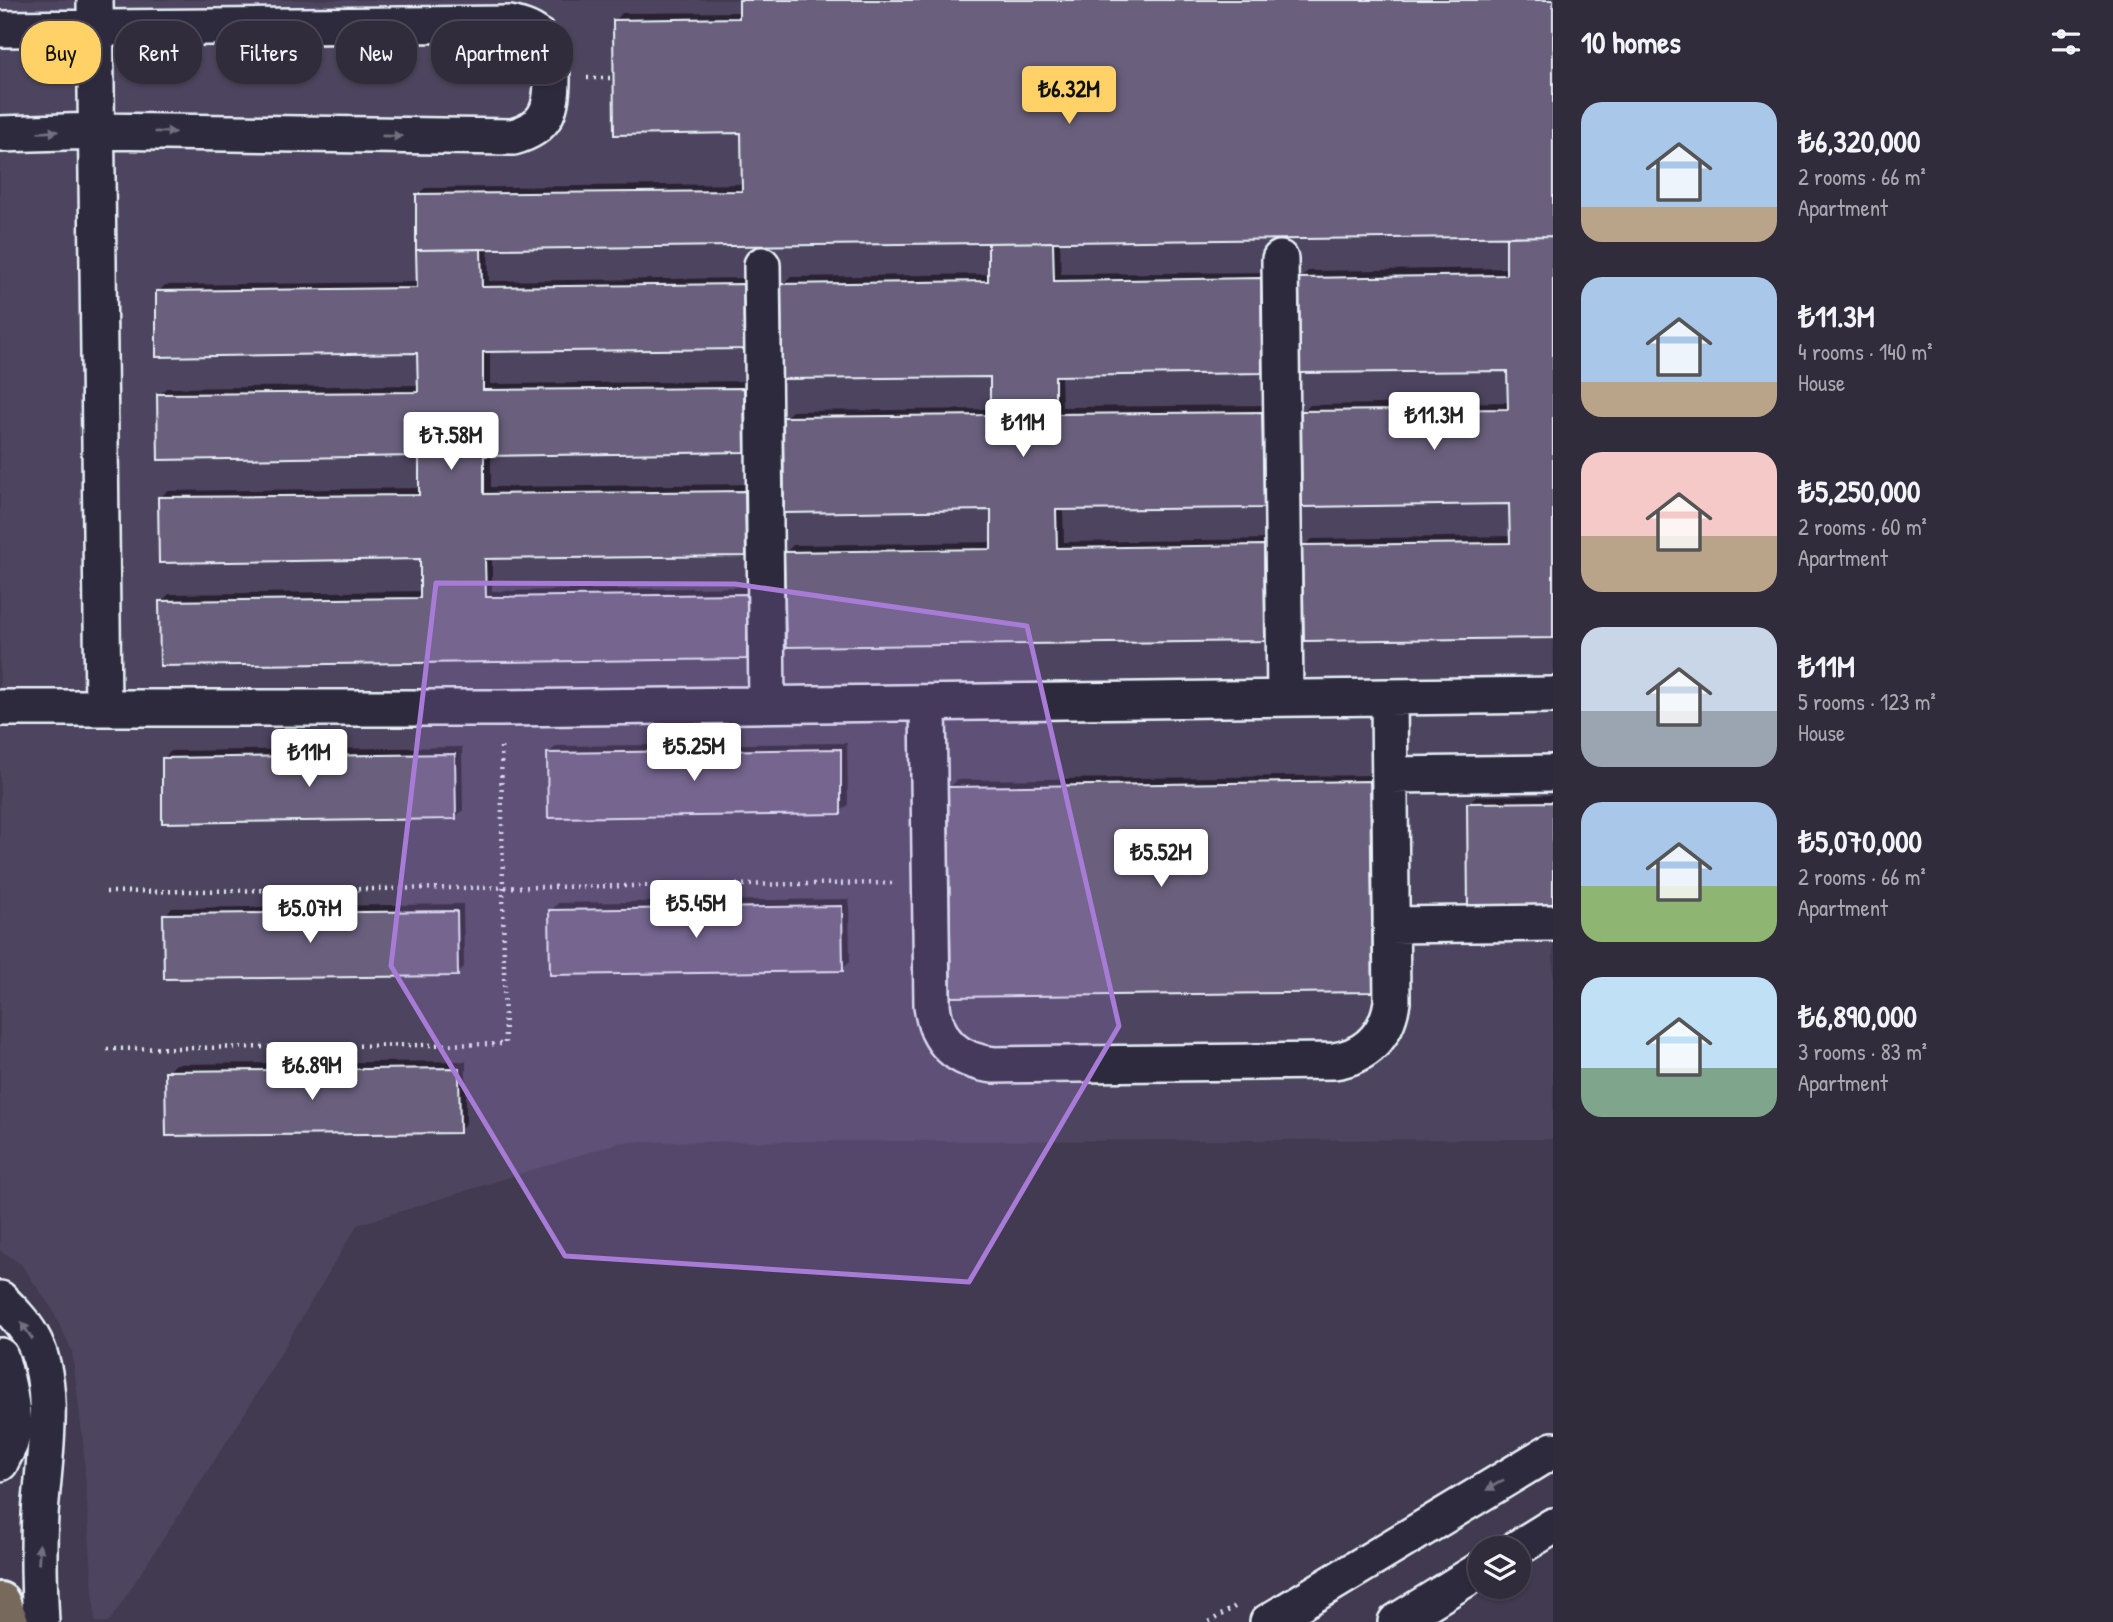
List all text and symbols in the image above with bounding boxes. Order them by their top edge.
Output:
chip: Buy [21,21,101,84]
chip: Rent [115,21,202,84]
chip: Filters [216,21,322,84]
chip: New [336,21,417,84]
chip: Apartment [431,21,573,84]
text: 10 homes [1581,22,1681,62]
icon: filters [2047,23,2085,61]
pin: ₺6.32M [1012,66,1126,126]
text: ₺6.32M [1038,73,1100,104]
text: ₺6,320,000 [1798,121,1921,161]
one-way arrow [154,126,176,138]
one-way arrow [38,127,60,138]
one-way arrow [382,130,404,141]
icon: home [1637,130,1721,214]
text: 2 rooms · 66 m² [1798,161,1926,192]
text: Apartment [1798,192,1888,223]
text: ₺11.3M [1798,296,1875,336]
icon: home [1637,305,1721,389]
text: 4 rooms · 140 m² [1798,336,1932,367]
text: House [1798,367,1845,398]
pin: ₺11.3M [1377,392,1491,452]
text: ₺11.3M [1405,399,1463,430]
pin: ₺11M [982,400,1064,459]
text: ₺11M [1001,406,1045,437]
pin: ₺7.58M [394,412,508,472]
text: ₺7.58M [420,419,482,450]
text: ₺5,250,000 [1798,471,1920,511]
icon: home [1637,480,1721,564]
text: 2 rooms · 60 m² [1798,511,1927,542]
text: Apartment [1798,542,1888,573]
text: ₺11M [1798,646,1855,686]
icon: home [1637,655,1721,739]
text: 5 rooms · 123 m² [1798,686,1936,717]
text: House [1798,717,1845,748]
pin: ₺5.25M [637,724,751,783]
pin: ₺11M [268,730,350,789]
text: ₺5.25M [663,730,725,761]
text: ₺11M [287,736,331,767]
text: ₺5,070,000 [1798,821,1922,861]
pin: ₺5.52M [1104,830,1218,889]
icon: home [1637,830,1721,914]
text: ₺5.52M [1130,836,1192,867]
text: 2 rooms · 66 m² [1798,861,1926,892]
pin: ₺5.45M [639,880,753,940]
pin: ₺5.07M [253,886,367,945]
text: ₺5.45M [666,887,726,918]
text: ₺5.07M [278,892,342,923]
text: Apartment [1798,892,1888,923]
text: ₺6,890,000 [1798,996,1917,1036]
icon: home [1637,1005,1721,1089]
text: 3 rooms · 83 m² [1798,1036,1927,1067]
pin: ₺6.89M [255,1042,369,1102]
text: ₺6.89M [282,1049,342,1080]
text: Apartment [1798,1067,1888,1098]
one-way arrow [20,1321,33,1341]
one-way arrow [1485,1479,1504,1492]
map controls [1468,1536,1531,1599]
button: layers [1468,1536,1531,1599]
one-way arrow [34,1543,45,1565]

